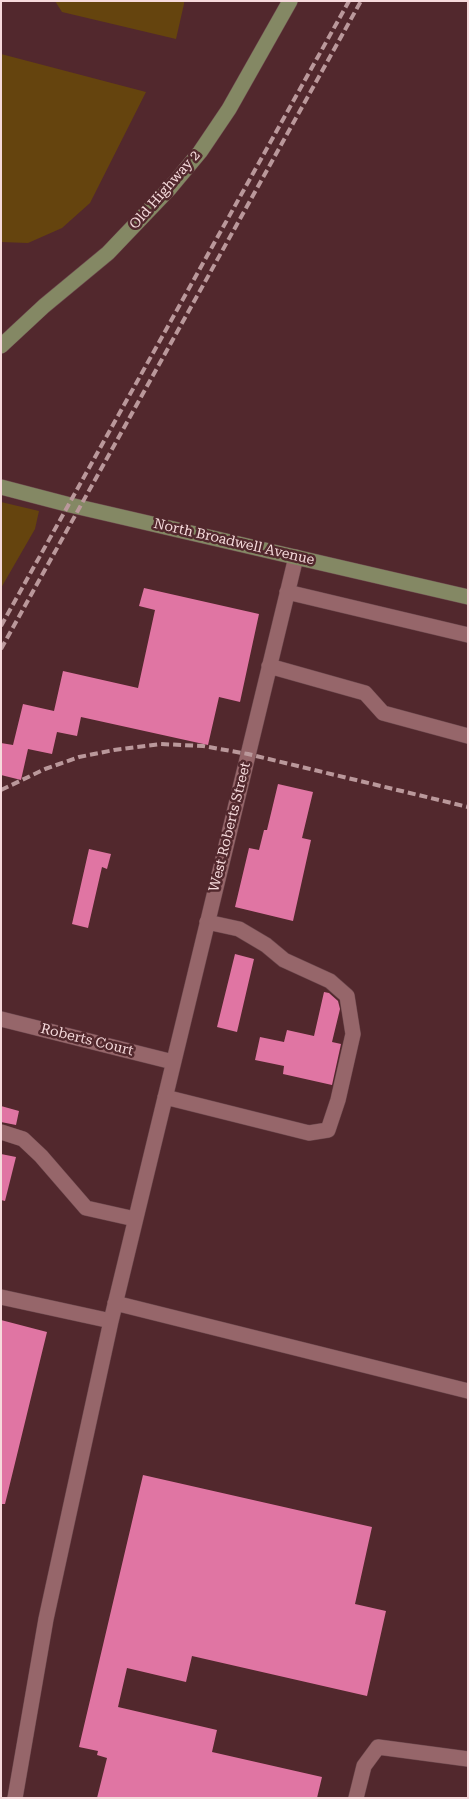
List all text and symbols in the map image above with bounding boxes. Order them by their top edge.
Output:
street label: Old Highway 2 [126,147,204,233]
street label: North Broadwell Avenue [152,515,316,569]
street label: West Roberts Street [206,760,254,894]
street label: Roberts Court [39,1020,135,1060]

